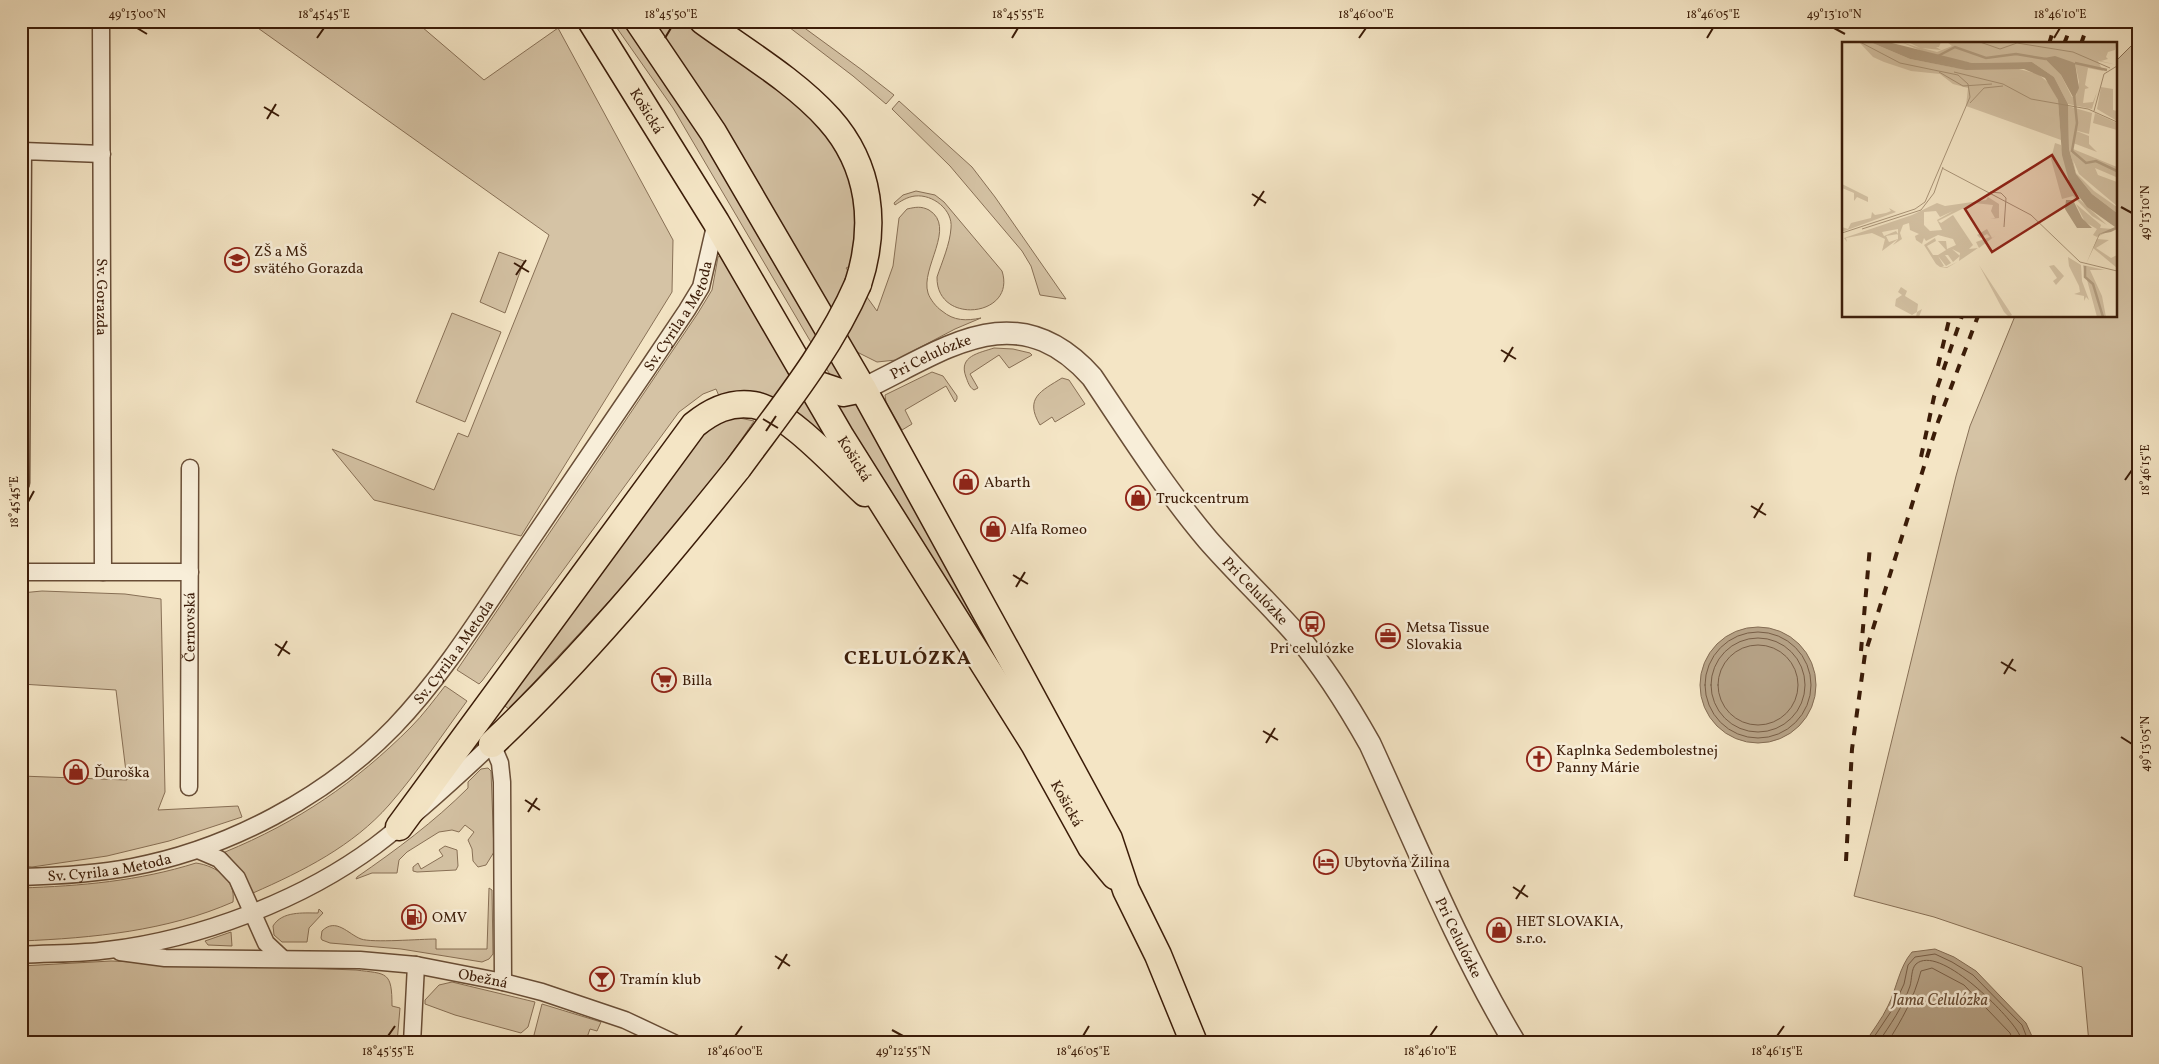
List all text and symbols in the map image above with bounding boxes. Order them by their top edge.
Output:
text: 49°13'00"N [108,7,166,23]
text: 18°45'45"E [298,7,350,23]
text: 18°45'50"E [644,7,698,23]
text: 18°45'55"E [992,7,1044,23]
text: 18°46'00"E [1338,7,1394,23]
text: 18°46'05"E [1686,7,1740,23]
text: 49°13'10"N [1806,7,1862,23]
text: 18°46'10"E [2034,7,2086,23]
inset map [1842,42,2116,318]
street label: Košická [623,85,668,139]
text: 49°13'10"N [2138,185,2154,241]
place label: ZŠ a MŠ svätého Gorazda [254,242,364,280]
school or university icon: ZŠ a MŠ svätého Gorazda [224,247,250,273]
street label: Sv. Gorazda [90,258,111,336]
street label: Sv. Cyrila a Metoda [640,259,719,376]
street label: Pri Celulózke [887,330,974,386]
street label: Košická [831,433,876,486]
text: 18°46'15"E [2138,444,2154,496]
shop icon: Abarth [953,469,979,495]
place label: Abarth [984,473,1031,494]
text: 18°45'45"E [7,476,23,528]
shop icon: Truckcentrum [1125,485,1151,511]
place label: Truckcentrum [1156,489,1249,510]
shop icon: Alfa Romeo [980,516,1006,542]
place label: Alfa Romeo [1010,520,1087,541]
street label: Pri Celulózke [1216,553,1292,631]
street label: Černovská [180,592,202,662]
street label: Sv. Cyrila a Metoda [410,596,500,710]
bus stop icon: Pri celulózke [1299,611,1325,637]
place label: Metsa Tissue Slovakia [1406,618,1489,656]
office icon: Metsa Tissue Slovakia [1375,623,1401,649]
place label: Pri celulózke [1270,639,1354,660]
district label: CELULÓZKA [844,645,972,673]
supermarket icon: Billa [651,667,677,693]
place label: Billa [682,671,712,692]
text: 49°13'05"N [2138,716,2154,772]
place label: Kaplnka Sedembolestnej Panny Márie [1556,741,1718,779]
church icon: Kaplnka Sedembolestnej Panny Márie [1526,746,1552,772]
shop icon: Ďuroška [63,759,89,785]
place label: Ďuroška [94,763,150,784]
street label: Košická [1044,777,1087,831]
street label: Sv. Cyrila a Metoda [47,849,174,888]
hotel icon: Ubytovňa Žilina [1313,849,1339,875]
place label: Ubytovňa Žilina [1344,853,1450,874]
street label: Pri Celulózke [1429,894,1486,982]
fuel station icon: OMV [401,904,427,930]
place label: OMV [432,908,467,929]
place label: HET SLOVAKIA, s.r.o. [1516,912,1623,950]
shop icon: HET SLOVAKIA, s.r.o. [1486,917,1512,943]
street label: Obežná [456,964,510,995]
bar icon: Tramín klub [589,966,615,992]
place label: Tramín klub [620,970,701,991]
water label: Jama Celulózka [1890,990,1988,1012]
text: 18°45'55"E [362,1044,414,1060]
text: 18°46'00"E [707,1044,763,1060]
text: 49°12'55"N [875,1044,931,1060]
text: 18°46'05"E [1056,1044,1110,1060]
text: 18°46'10"E [1404,1044,1456,1060]
text: 18°46'15"E [1751,1044,1803,1060]

